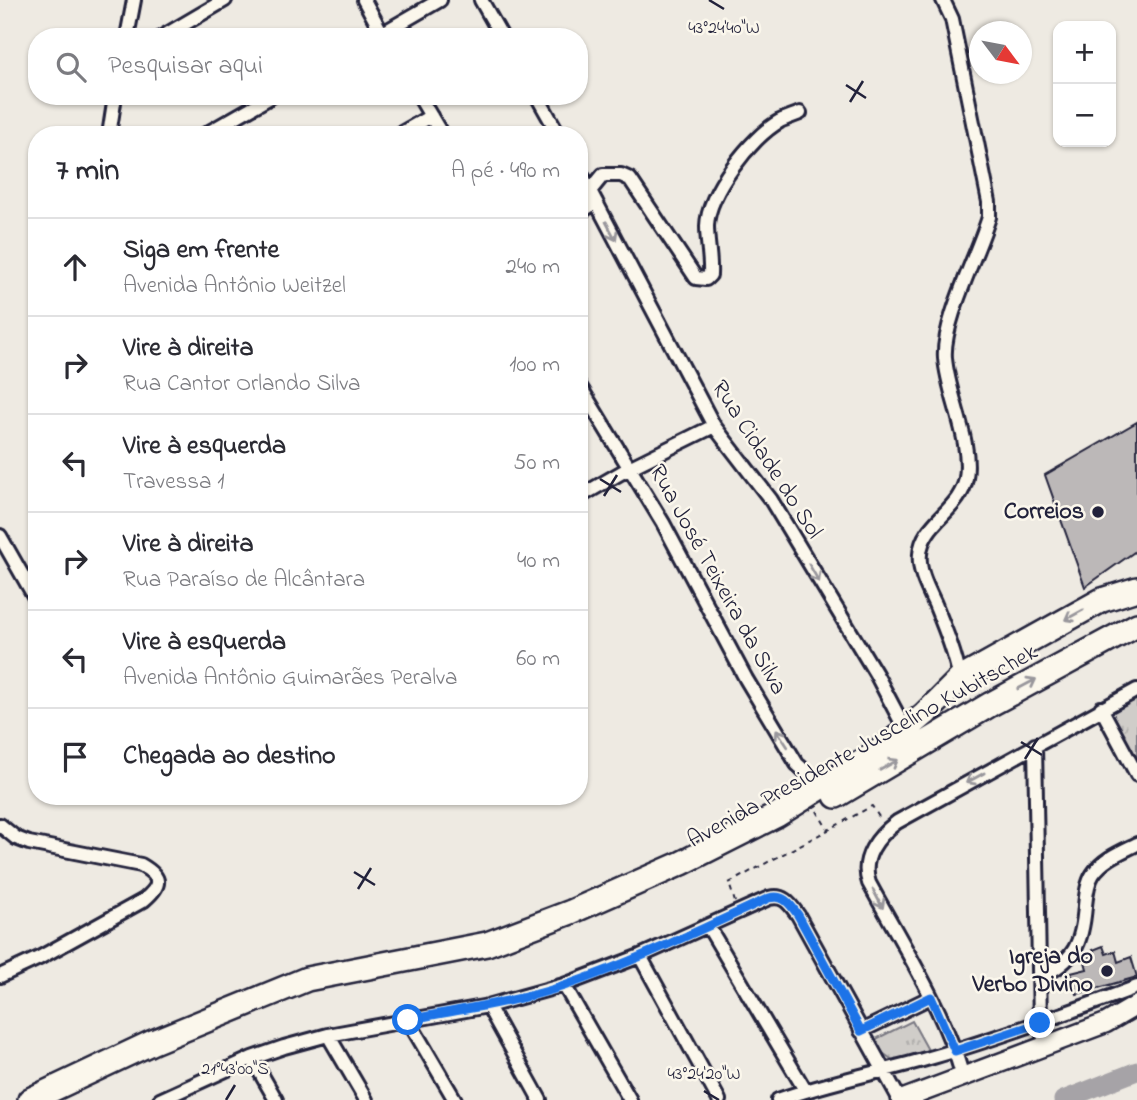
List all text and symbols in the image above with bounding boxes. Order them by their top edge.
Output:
text: 43°24'40"W [688,16,760,42]
north arrow [969,21,1032,84]
map controls [1053,21,1116,147]
button: + [1053,21,1116,84]
search box [28,28,588,105]
icon: search [52,48,90,86]
text: Pesquisar aqui [108,48,263,86]
button: − [1053,84,1116,147]
text: 7 min [56,150,119,194]
text: A pé · 490 m [451,155,560,188]
one-way arrow [605,220,618,241]
text: Siga em frente [123,232,279,270]
icon: ahead [56,248,94,286]
text: 240 m [506,251,560,284]
text: Avenida Antônio Weitzel [123,270,346,303]
text: Vire à direita [123,330,254,368]
icon: right [56,346,94,384]
text: 100 m [509,349,560,382]
text: Rua Cantor Orlando Silva [123,368,361,401]
street label: Rua Cidade do Sol [701,374,831,546]
text: Vire à esquerda [123,428,286,466]
icon: left [56,444,94,482]
text: 50 m [513,447,560,480]
street label: Rua José Teixeira da Silva [639,458,795,702]
text: Travessa 1 [123,466,225,499]
place label: Correios [1004,495,1084,530]
marker: Correios [1090,504,1106,520]
text: Vire à direita [123,526,254,564]
icon: right [56,542,94,580]
text: 40 m [517,545,560,578]
one-way arrow [808,562,821,583]
text: Rua Paraíso de Alcântara [123,564,365,597]
one-way arrow [1064,609,1085,622]
text: Vire à esquerda [123,624,286,662]
street label: Avenida Presidente Juscelino Kubitschek [681,636,1045,858]
icon: left [56,640,94,678]
text: 60 m [516,643,560,676]
text: Avenida Antônio Guimarães Peralva [123,662,457,695]
one-way arrow [1016,677,1037,691]
one-way arrow [774,729,788,749]
icon: arrive [56,738,94,776]
text: Chegada ao destino [123,738,335,776]
one-way arrow [878,758,898,772]
one-way arrow [965,772,986,785]
one-way arrow [872,888,885,909]
place label: Igreja do Verbo Divino [972,940,1093,1003]
marker: Igreja do Verbo Divino [1099,963,1115,979]
route start [392,1004,423,1035]
route end [1024,1007,1055,1038]
text: 21°43'00"S [201,1057,269,1083]
text: 43°24'20"W [668,1062,740,1088]

